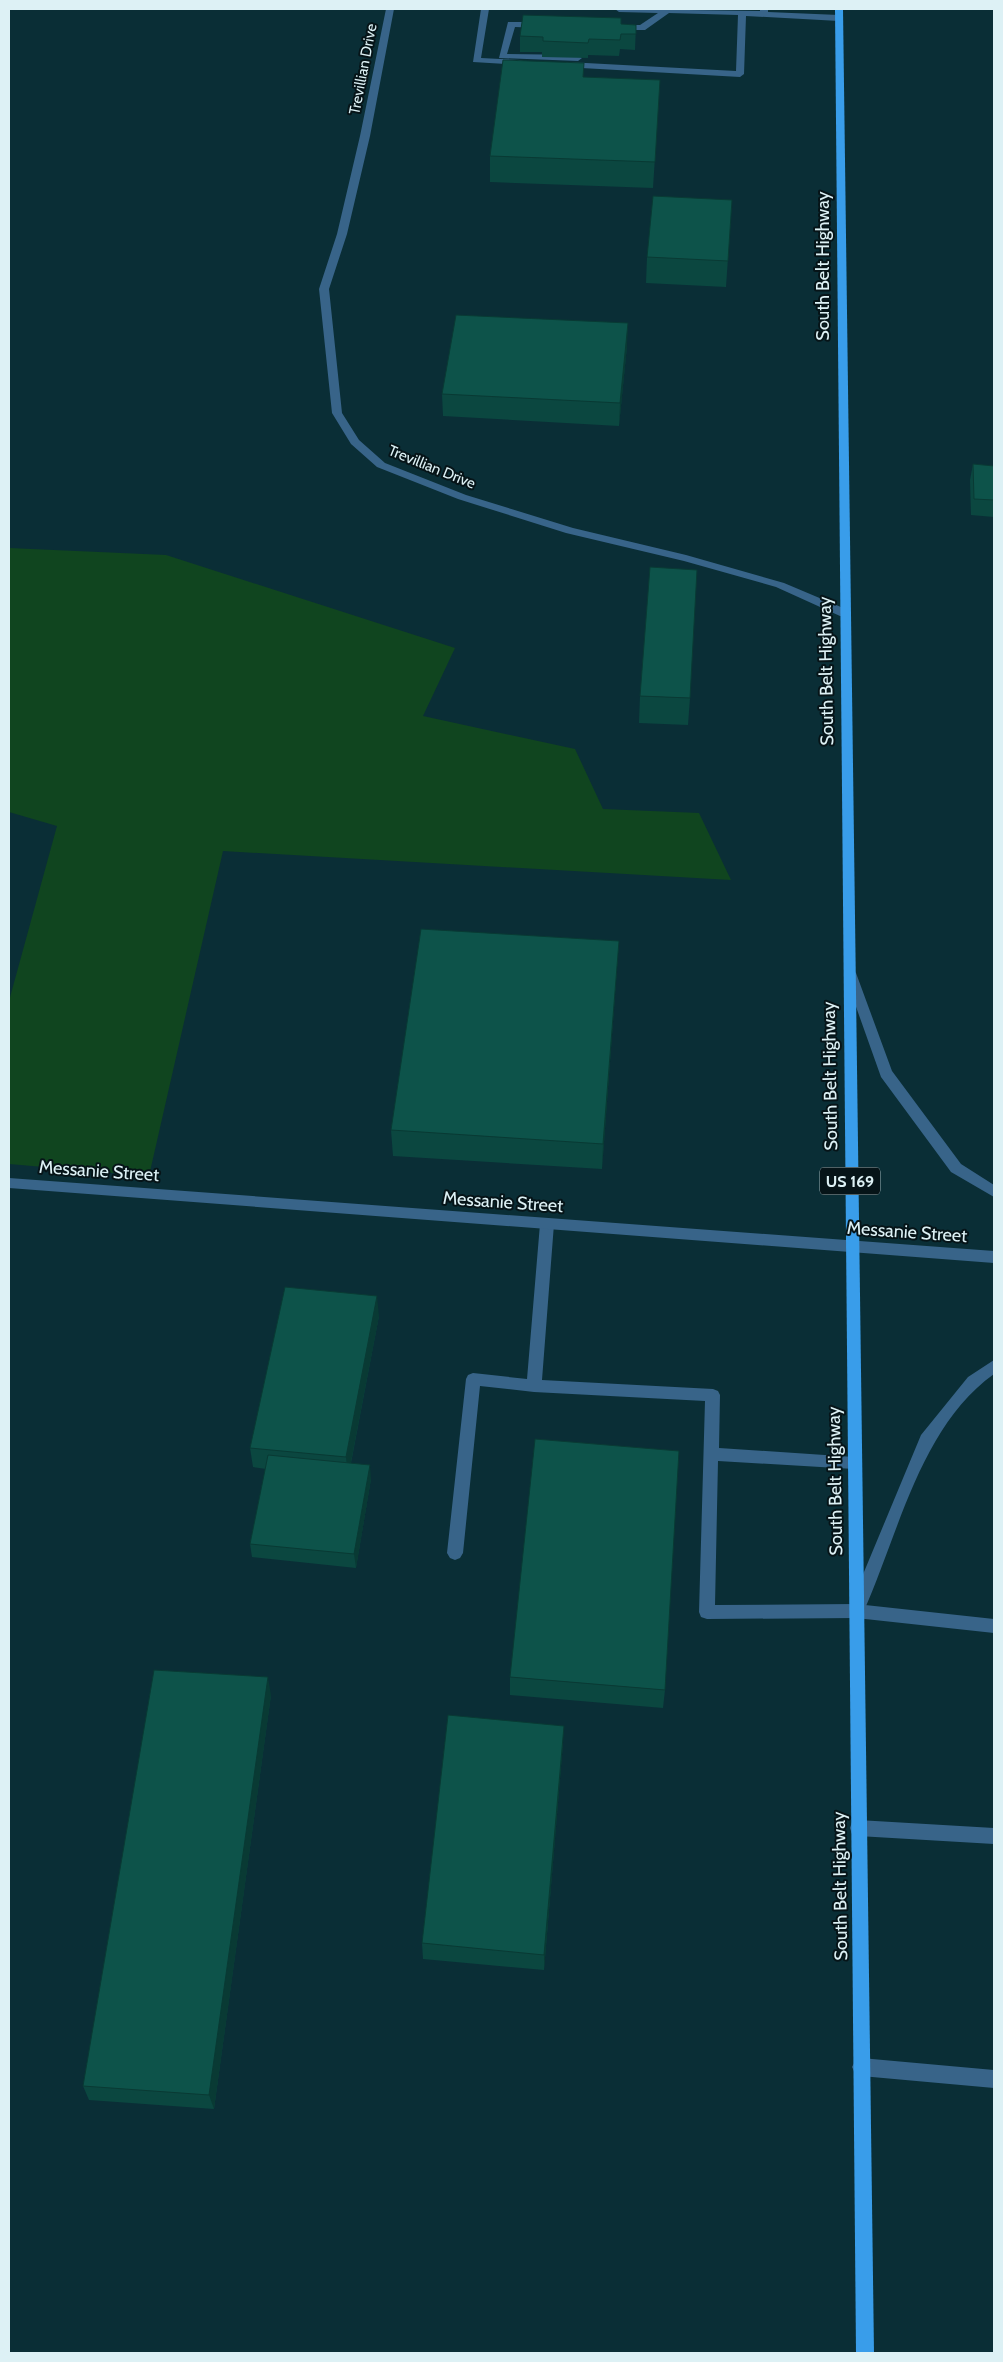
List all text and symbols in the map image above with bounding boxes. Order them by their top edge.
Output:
street label: Trevillian Drive [345,22,381,116]
street label: South Belt Highway [812,191,834,341]
street label: Trevillian Drive [386,441,478,493]
street label: South Belt Highway [814,596,838,746]
street label: South Belt Highway [818,1001,842,1151]
street label: Messanie Street [38,1156,160,1186]
road number: US 169 [820,1168,880,1194]
street label: Messanie Street [442,1187,564,1217]
street label: Messanie Street [846,1217,968,1247]
street label: South Belt Highway [823,1406,847,1556]
street label: South Belt Highway [828,1811,852,1961]

